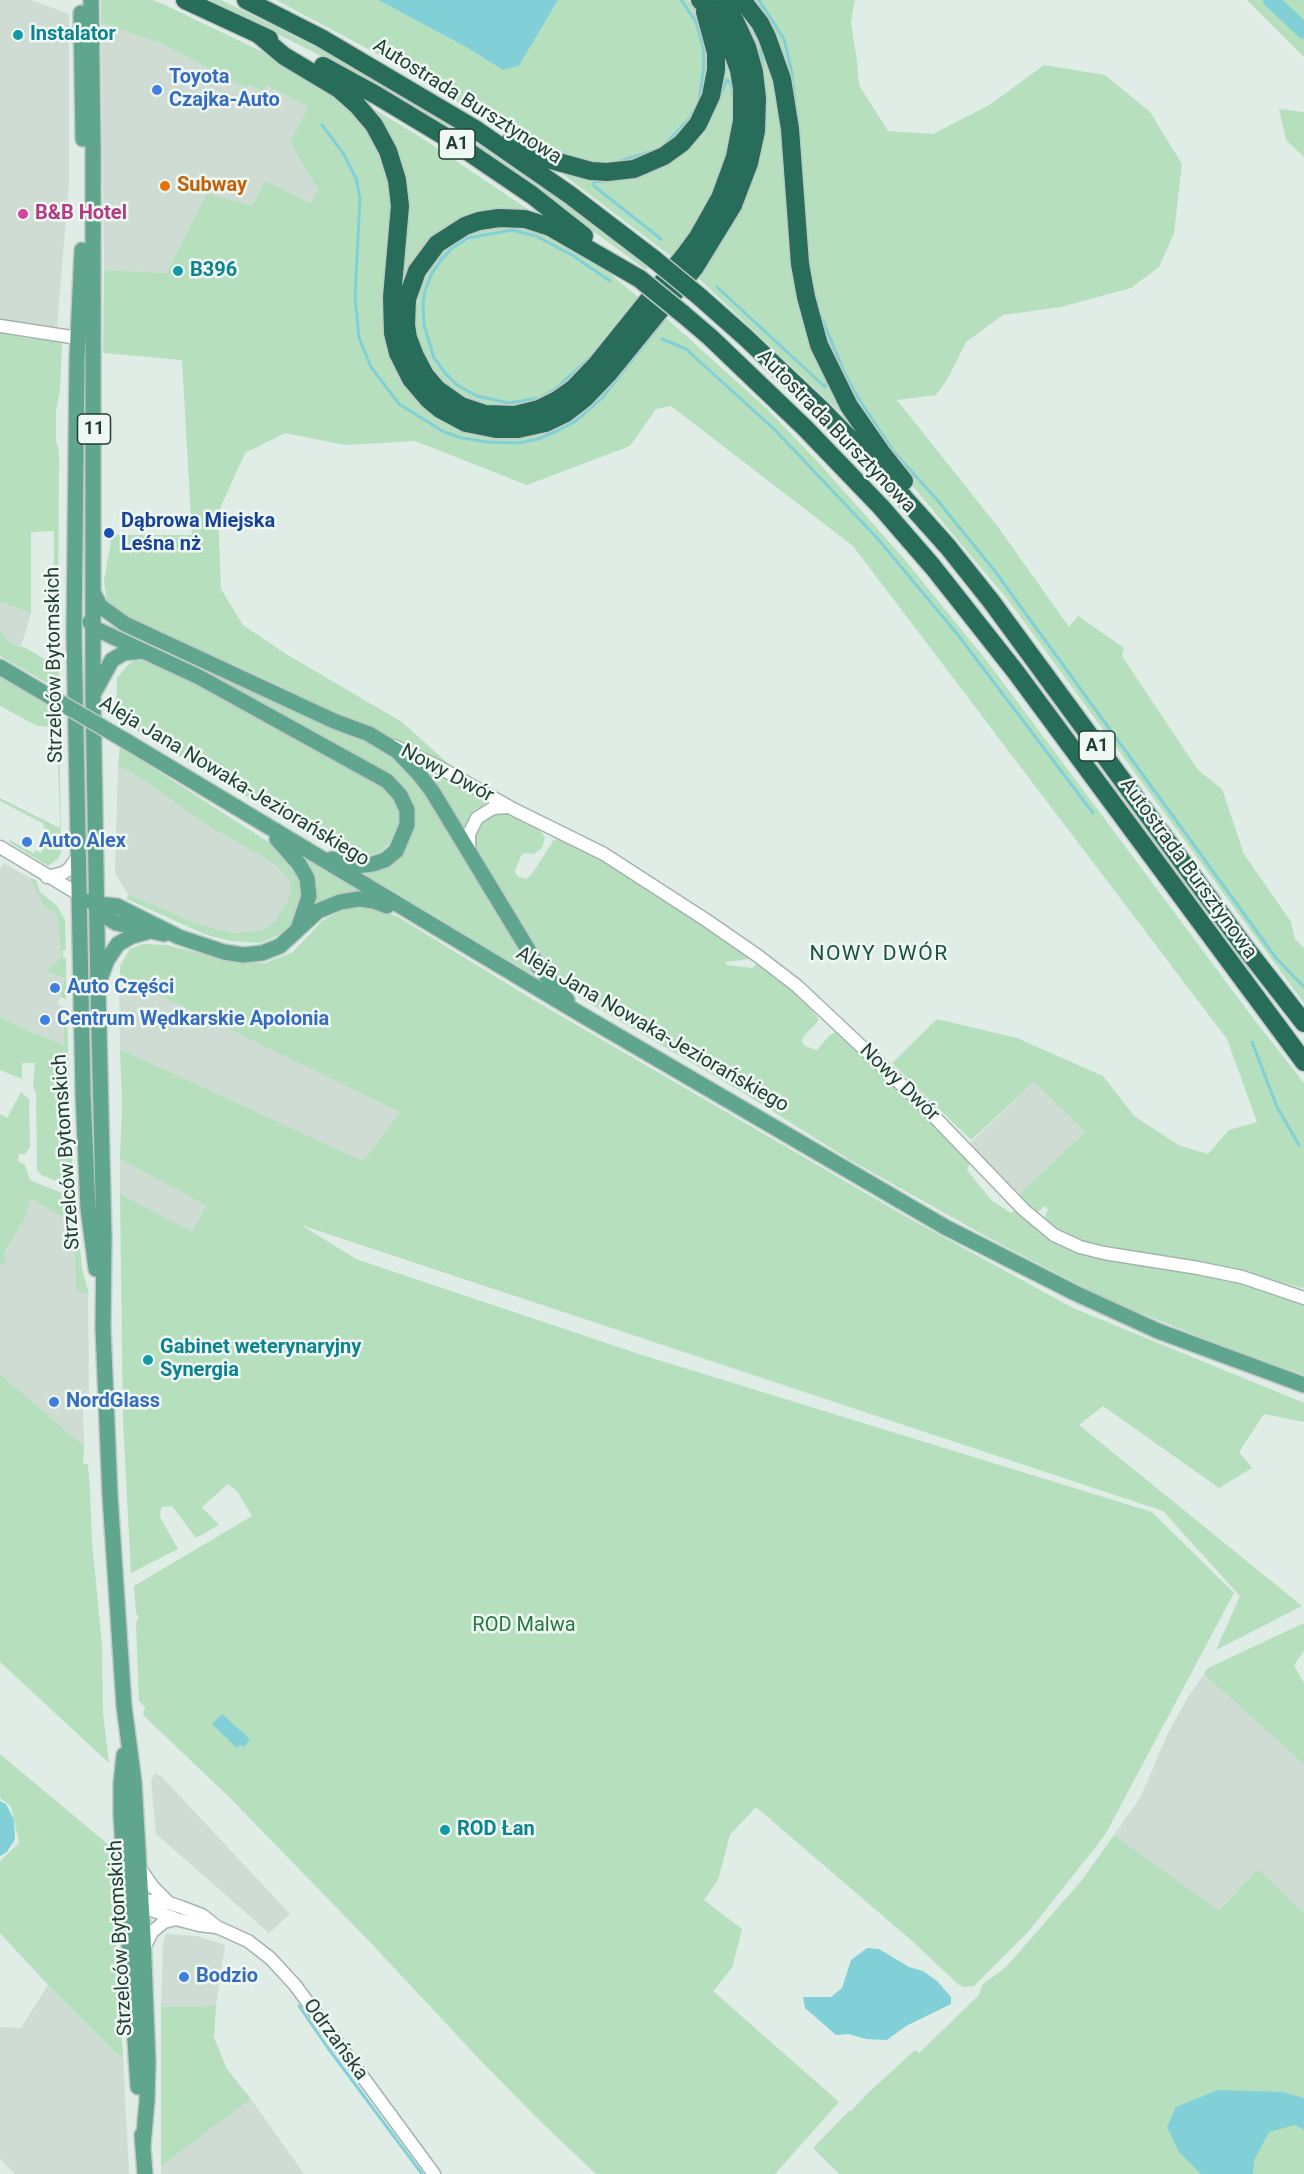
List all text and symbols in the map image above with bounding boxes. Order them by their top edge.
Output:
place label: Instalator [30,23,116,47]
marker: Instalator [11,28,25,42]
street label: Autostrada Bursztynowa [368,34,566,170]
place label: Toyota Czajka-Auto [169,66,280,113]
marker: Toyota Czajka-Auto [150,83,164,97]
road number: A1 [439,129,475,159]
place label: Subway [177,174,247,198]
marker: Subway [158,179,172,193]
place label: B&B Hotel [35,202,127,226]
marker: B&B Hotel [16,207,30,221]
place label: B396 [190,259,237,283]
marker: B396 [171,264,185,278]
street label: Autostrada Bursztynowa [752,345,920,519]
road number: 11 [78,414,110,444]
place label: Dąbrowa Miejska Leśna nż [121,510,275,557]
marker: Dąbrowa Miejska Leśna nż [102,526,116,540]
street label: Strzelców Bytomskich [41,567,69,763]
street label: Aleja Jana Nowaka-Jeziorańskiego [95,692,373,872]
road number: A1 [1079,731,1115,761]
street label: Nowy Dwór [397,740,497,808]
street label: Autostrada Bursztynowa [1114,774,1262,964]
place label: Auto Alex [39,830,126,854]
marker: Auto Alex [20,835,34,849]
street label: Aleja Jana Nowaka-Jeziorańskiego [511,942,793,1118]
district label: NOWY DWÓR [809,942,949,968]
place label: Auto Części [67,976,174,1000]
marker: Auto Części [48,981,62,995]
place label: Centrum Wędkarskie Apolonia [57,1008,329,1032]
marker: Centrum Wędkarskie Apolonia [38,1013,52,1027]
street label: Nowy Dwór [854,1039,944,1127]
street label: Strzelców Bytomskich [48,1053,86,1251]
place label: Gabinet weterynaryjny Synergia [160,1336,361,1383]
marker: Gabinet weterynaryjny Synergia [141,1353,155,1367]
place label: NordGlass [66,1390,160,1414]
marker: NordGlass [47,1395,61,1409]
park label: ROD Malwa [472,1614,576,1638]
place label: ROD Łan [457,1818,535,1842]
marker: ROD Łan [438,1823,452,1837]
street label: Strzelców Bytomskich [104,1839,138,2037]
place label: Bodzio [196,1965,258,1989]
marker: Bodzio [177,1970,191,1984]
street label: Odrzańska [297,1995,373,2085]

